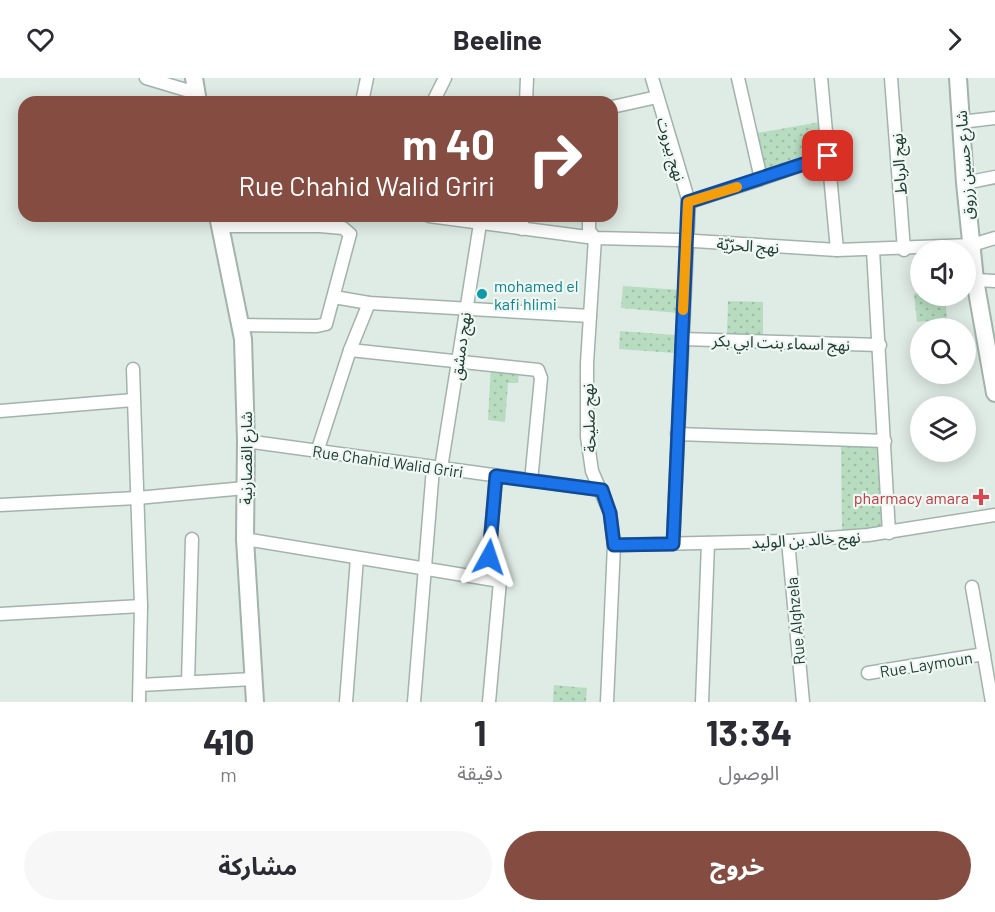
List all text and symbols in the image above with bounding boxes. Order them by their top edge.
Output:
icon: heart [24,23,57,56]
text: Beeline [453,23,542,55]
icon: forward [938,23,971,56]
street label: شارع حسين زروق [951,109,981,220]
street label: نهج بيروت [650,115,690,184]
text: 40 m [402,118,495,168]
icon: right [516,120,594,198]
pin [802,130,853,181]
street label: نهج الرباط [886,132,914,195]
icon: arrive [811,139,844,172]
text: Rue Chahid Walid Griri [238,169,495,201]
street label: نهج الحرّيّة [716,233,780,261]
map controls [910,240,976,462]
button: sound [910,240,976,306]
place label: mohamed el kafi hlimi [494,276,578,313]
marker: mohamed el kafi hlimi [475,287,489,301]
street label: نهج دمشق [446,311,478,382]
button: search [910,318,976,384]
street label: نهج اسماء بنت ابي بكر [710,330,850,358]
street label: نهج صليحة [577,383,603,453]
button: layers [910,396,976,462]
street label: شارع القصارنية [236,411,259,505]
street label: Rue Chahid Walid Griri [311,441,465,481]
place label: pharmacy amara [854,488,969,507]
marker: pharmacy amara [974,490,988,504]
position arrow [457,525,521,589]
street label: نهج خالد بن الوليد [751,527,861,555]
street label: Rue Alghzela [782,576,808,666]
street label: Rue Laymoun [878,647,974,681]
text: 1 [474,710,486,753]
text: 13:34 [706,710,792,753]
text: 410 [203,719,254,762]
text: دقيقة [457,760,503,784]
text: الوصول [719,760,779,784]
text: m [220,762,237,786]
button: مشاركة [24,831,492,900]
button: خروج [504,831,971,900]

